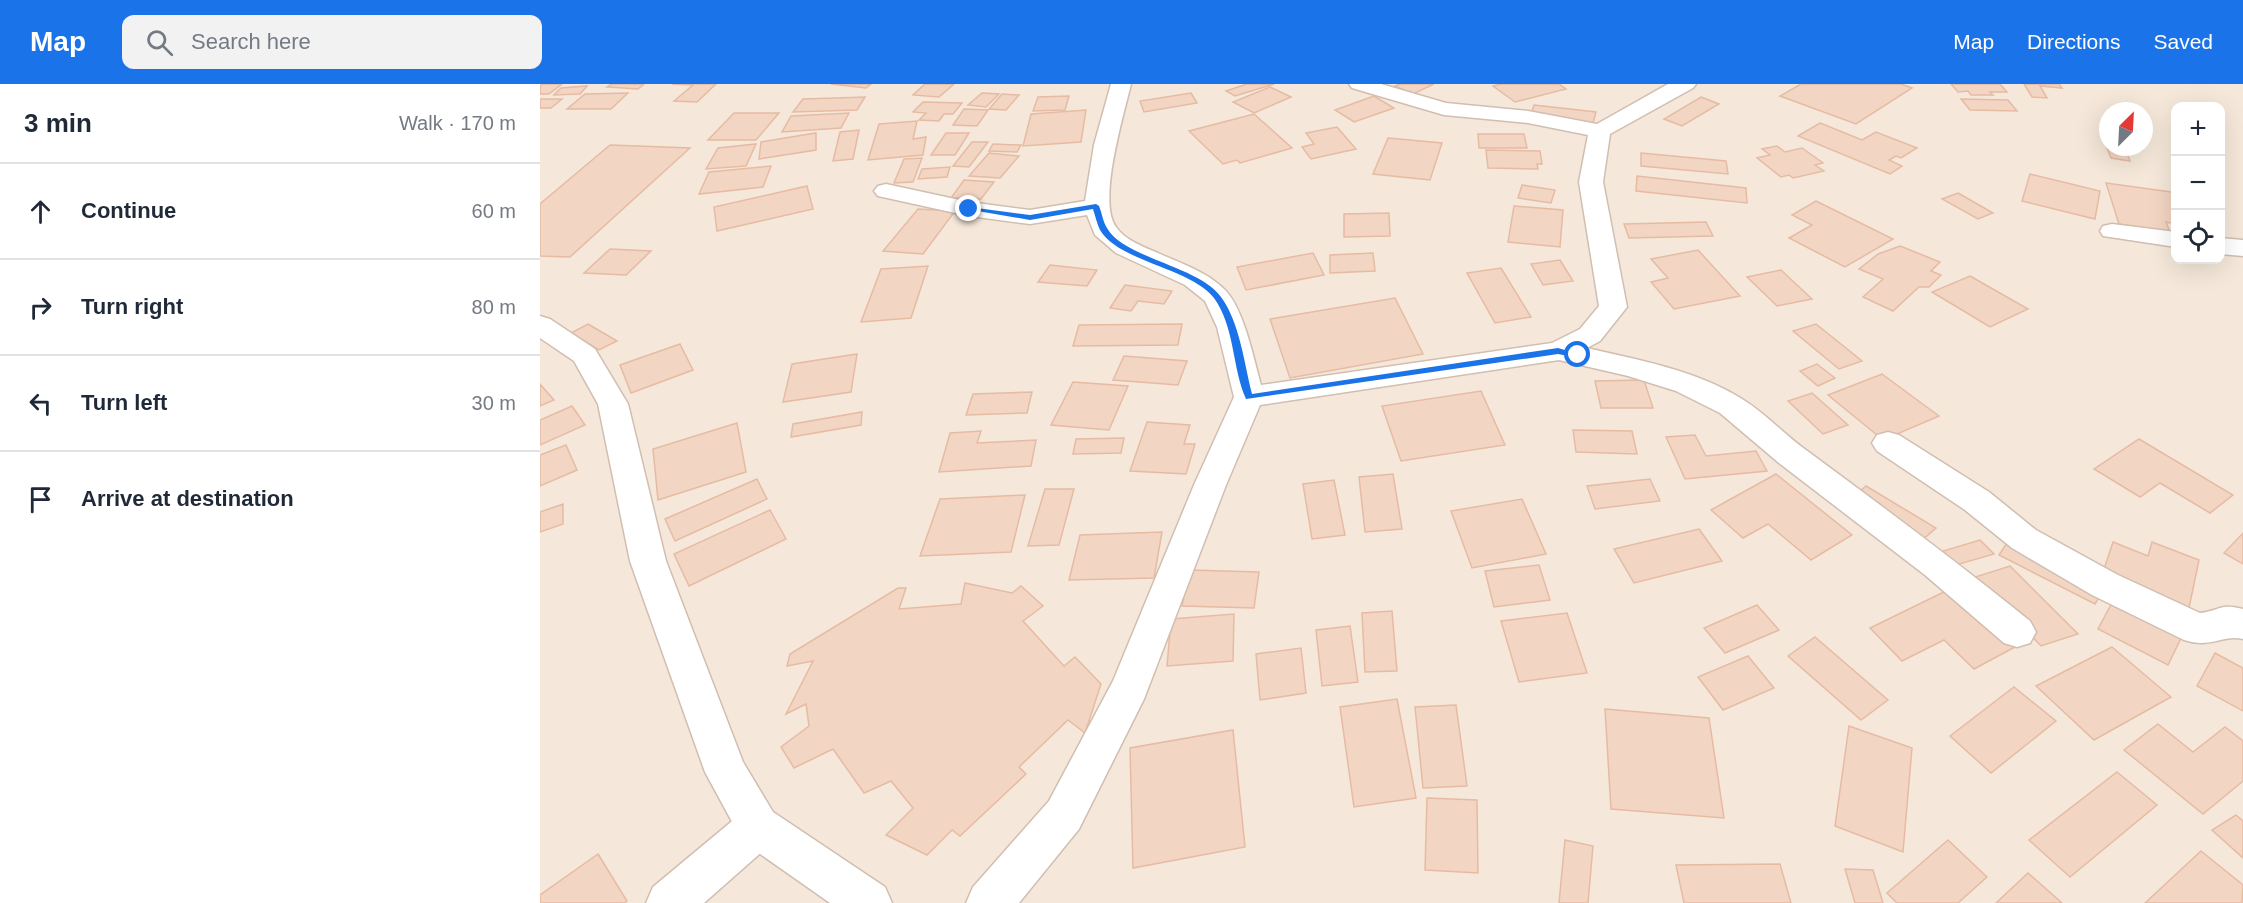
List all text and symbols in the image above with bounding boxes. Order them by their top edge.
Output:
search box [122,15,542,69]
text: Map [30,26,86,57]
icon: search [143,26,176,59]
text: Search here [191,29,311,54]
text: Map [1953,30,1994,53]
text: Directions [2027,30,2120,53]
text: Saved [2153,30,2213,53]
north arrow [2099,102,2153,156]
map controls [2171,102,2225,264]
button: + [2171,102,2225,156]
text: 3 min [24,108,92,138]
text: Walk · 170 m [399,112,516,134]
button: − [2171,156,2225,210]
icon: ahead [24,195,57,228]
route end [955,195,981,221]
text: Continue [81,198,176,223]
text: 60 m [472,200,516,222]
button: locate [2171,210,2225,264]
icon: right [24,291,57,324]
text: Turn right [81,294,183,319]
text: 80 m [472,296,516,318]
route start [1564,341,1590,367]
icon: left [24,387,57,420]
text: Turn left [81,390,167,415]
text: 30 m [472,392,516,414]
icon: arrive [24,483,57,516]
text: Arrive at destination [81,486,294,511]

